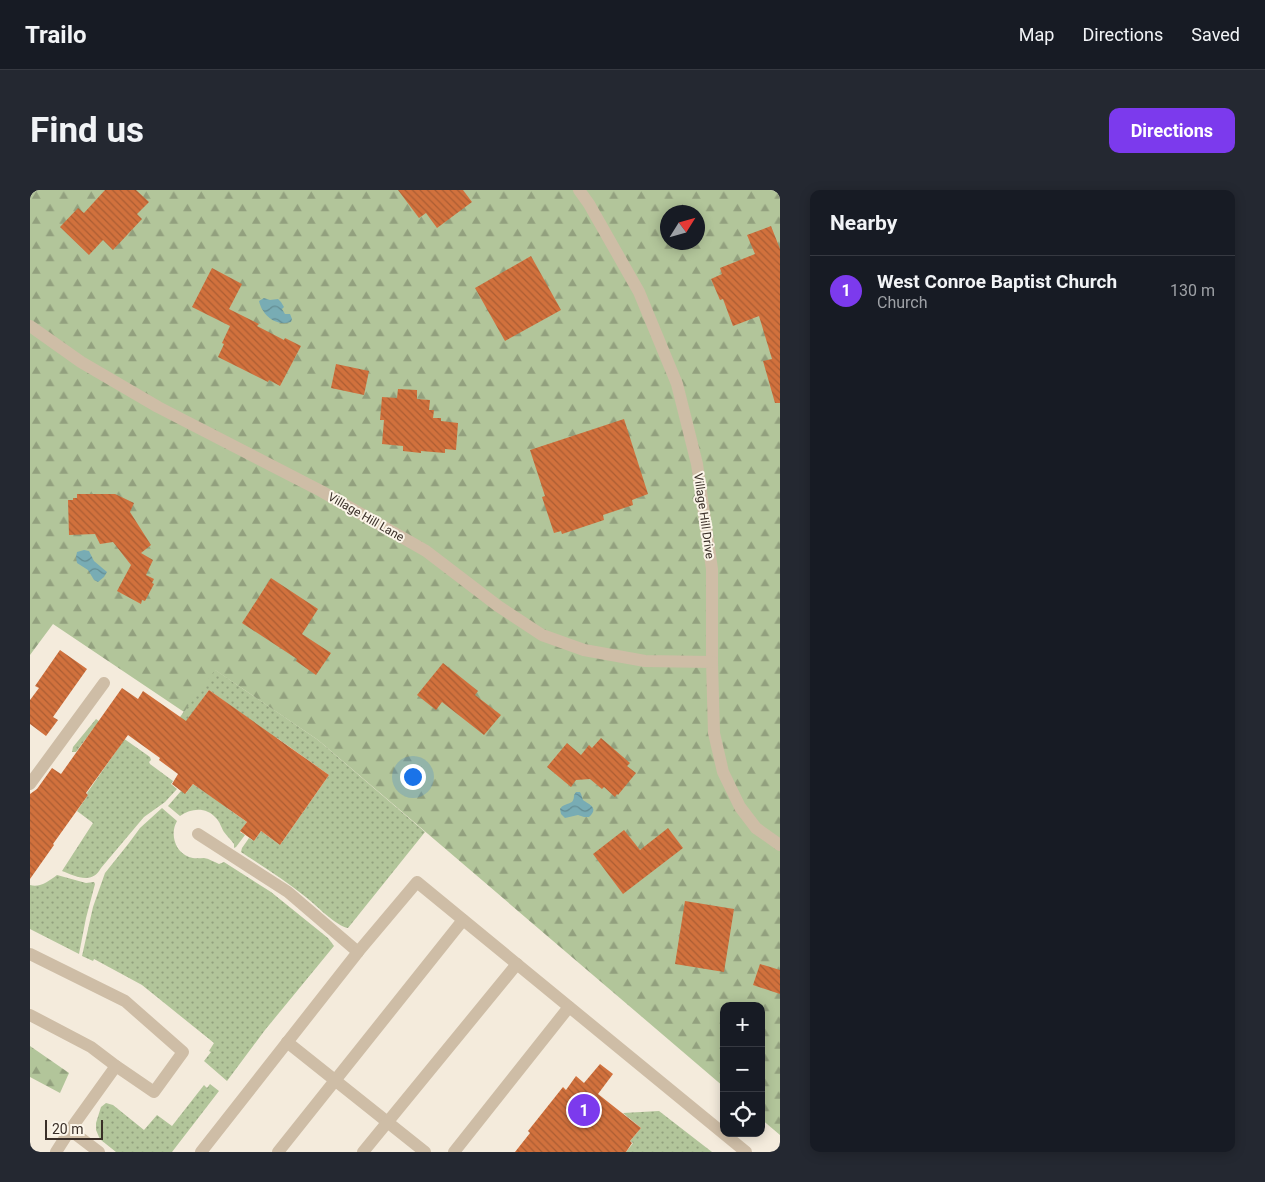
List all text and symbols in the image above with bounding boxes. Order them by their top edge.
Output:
text: Trailo [25,21,87,49]
text: Map [1019,24,1054,45]
text: Directions [1082,24,1163,45]
text: Saved [1191,24,1240,45]
button: Directions [1109,108,1235,153]
text: Find us [30,110,144,151]
north arrow [660,205,705,250]
text: Nearby [830,211,897,235]
text: West Conroe Baptist Church [877,270,1117,293]
text: 1 [841,281,851,300]
text: 130 m [1170,281,1215,300]
text: Church [877,293,928,312]
street label: Village Hill Drive [691,472,717,560]
street label: Village Hill Lane [326,490,406,544]
your location [400,764,426,790]
map controls [720,1002,765,1137]
button: + [720,1002,765,1047]
button: − [720,1047,765,1092]
pin: 1 [568,1091,600,1129]
button: locate [720,1092,765,1137]
scale bar [45,1117,102,1140]
text: 20 m [52,1121,84,1137]

